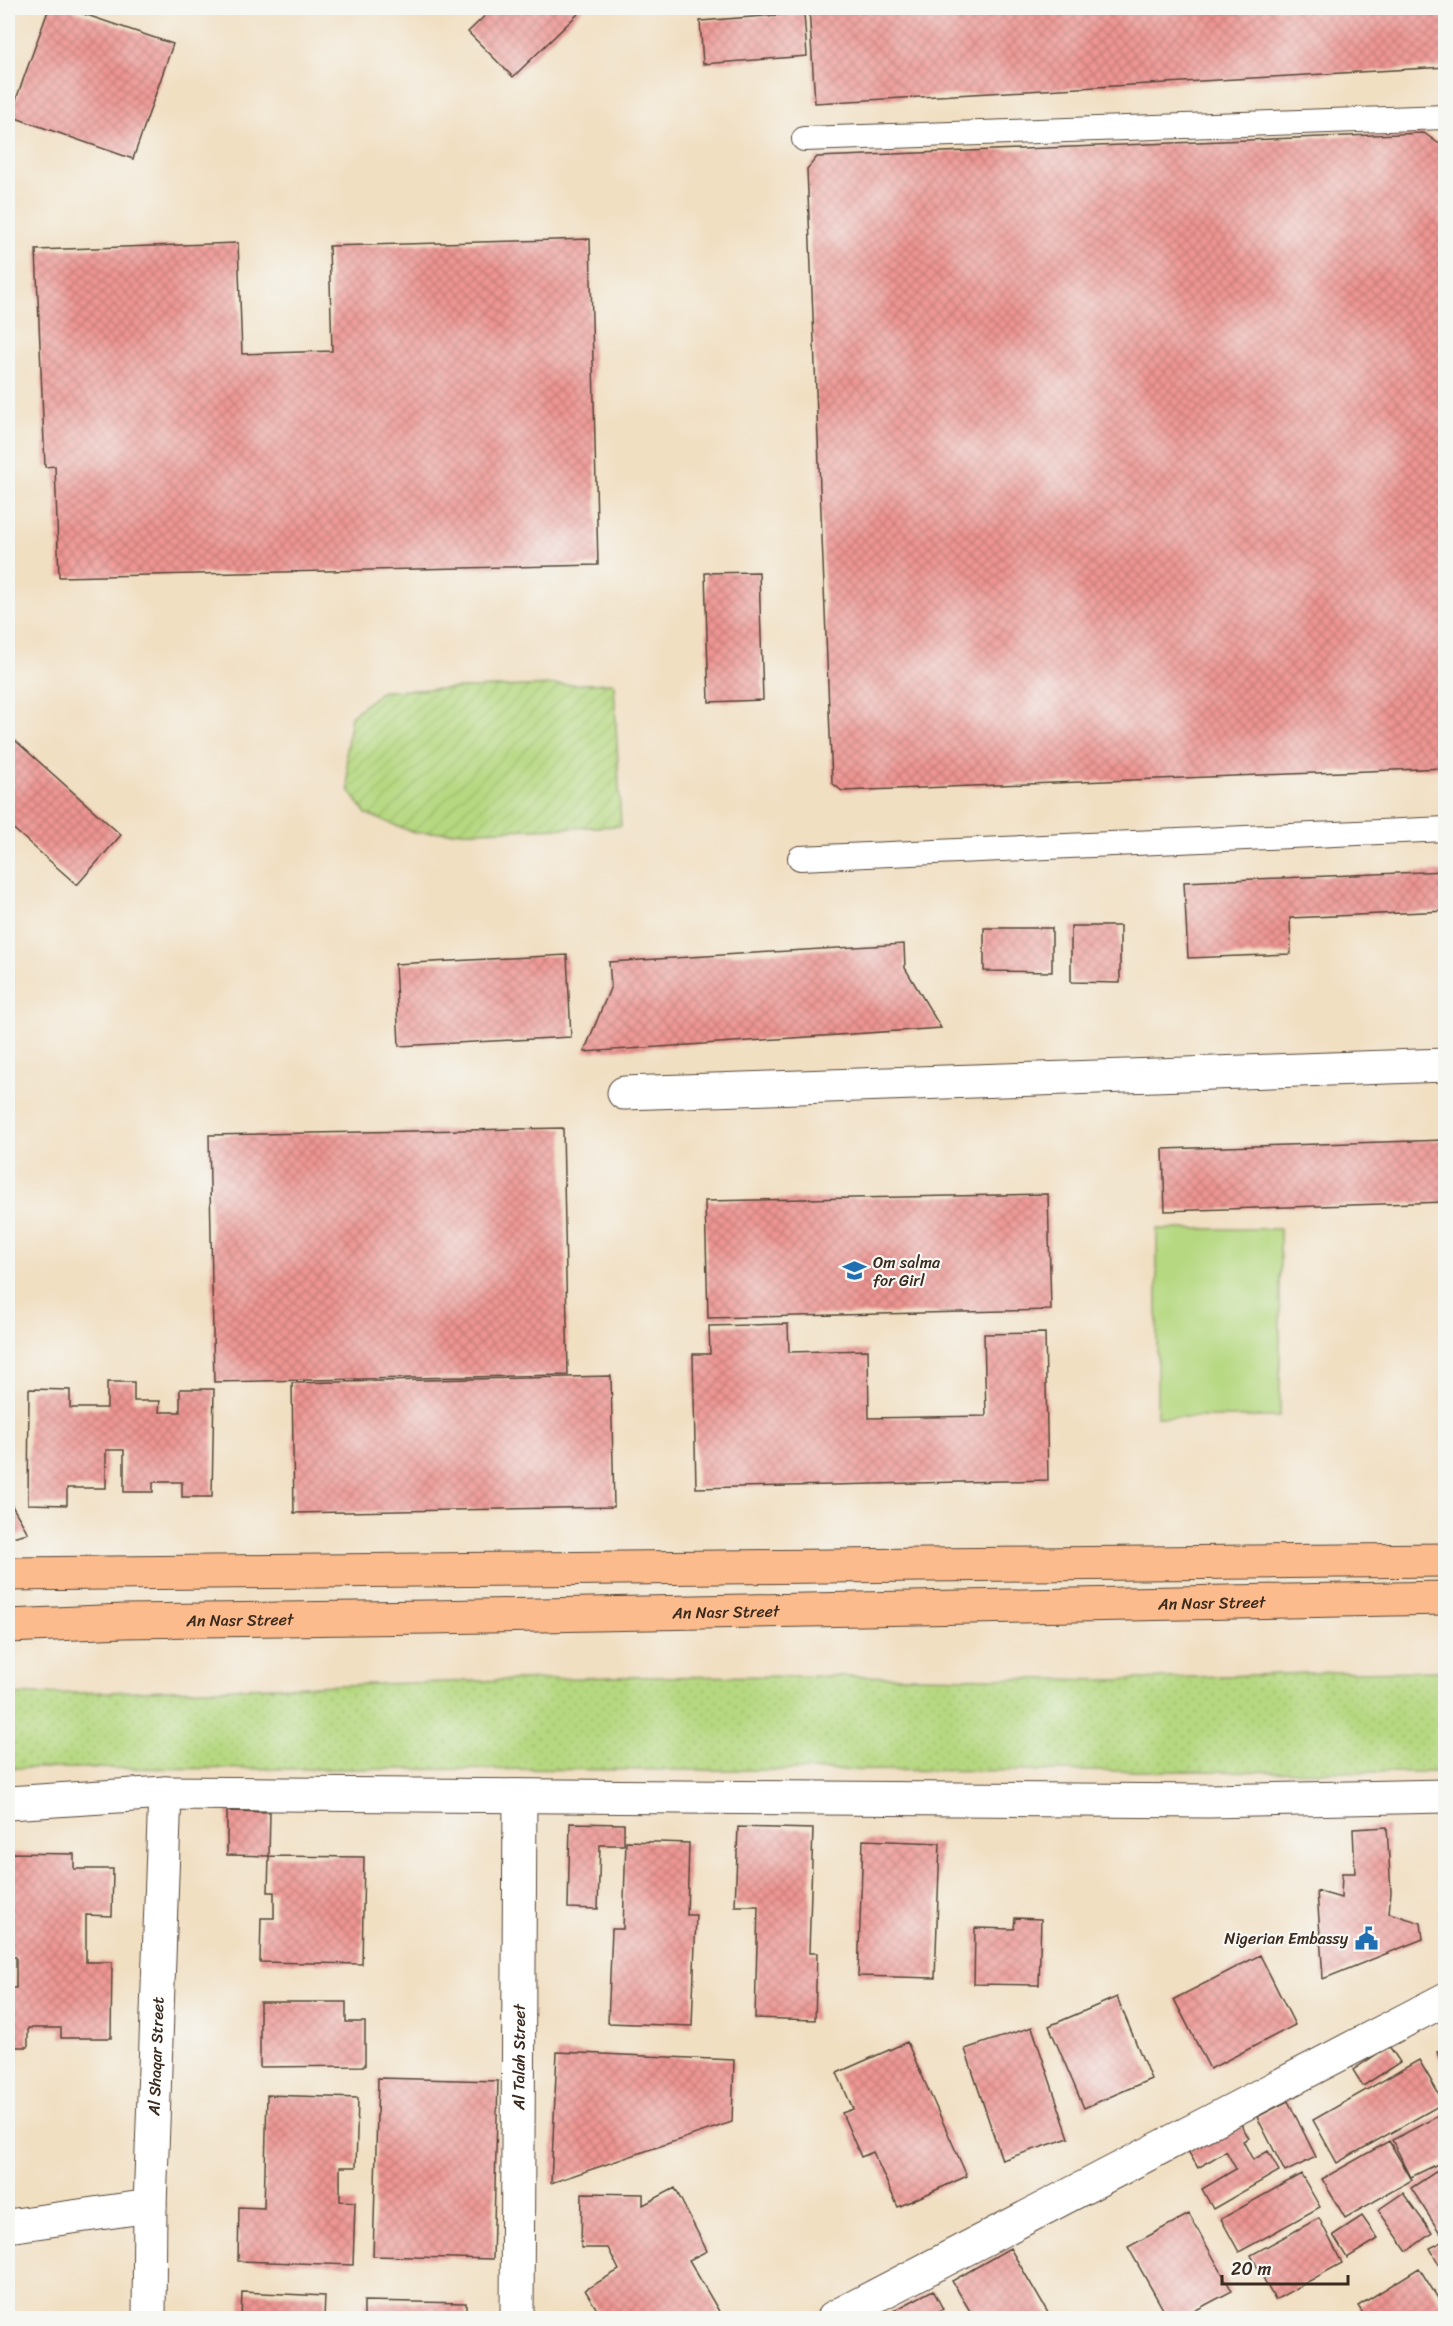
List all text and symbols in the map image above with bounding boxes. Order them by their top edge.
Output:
place label: Om salma for Girl [873,1248,941,1295]
school or university icon: Om salma for Girl [842,1258,868,1284]
street label: An Nasr Street [1157,1587,1266,1618]
street label: An Nasr Street [671,1596,780,1627]
street label: An Nasr Street [185,1605,294,1635]
place label: Nigerian Embassy [1224,1924,1349,1953]
public building icon: Nigerian Embassy [1353,1925,1379,1951]
street label: Al Shaqar Street [139,1996,173,2117]
street label: Al Talah Street [504,2003,534,2111]
scale bar [1222,2248,1348,2286]
text: 20 m [1231,2253,1271,2285]

